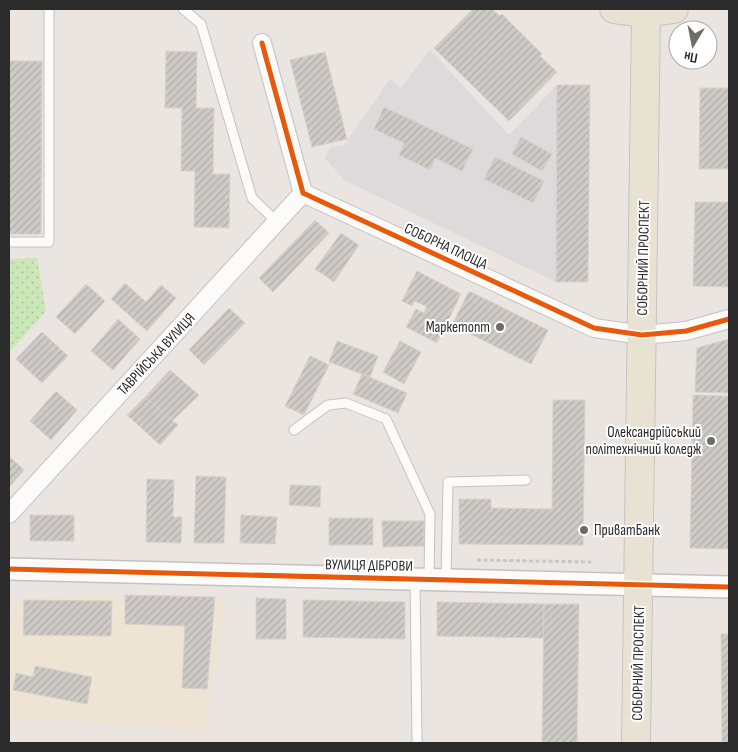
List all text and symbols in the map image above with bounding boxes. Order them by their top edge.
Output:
north arrow [668,20,718,70]
text: Пн [683,48,699,67]
street label: СОБОРНИЙ ПРОСПЕКТ [633,200,654,316]
street label: СОБОРНА ПЛОЩА [401,219,491,274]
street label: ТАВРІЙСЬКА ВУЛИЦЯ [113,309,199,399]
place label: Маркетопт [426,318,490,337]
marker: Маркетопт [494,321,506,333]
place label: Олександрійський політехнічний коледж [585,423,701,459]
marker: Олександрійський політехнічний коледж [705,435,717,447]
place label: ПриватБанк [594,521,660,540]
marker: ПриватБанк [578,524,590,536]
street label: ВУЛИЦЯ ДІБРОВИ [325,555,413,576]
street label: СОБОРНИЙ ПРОСПЕКТ [628,605,649,721]

